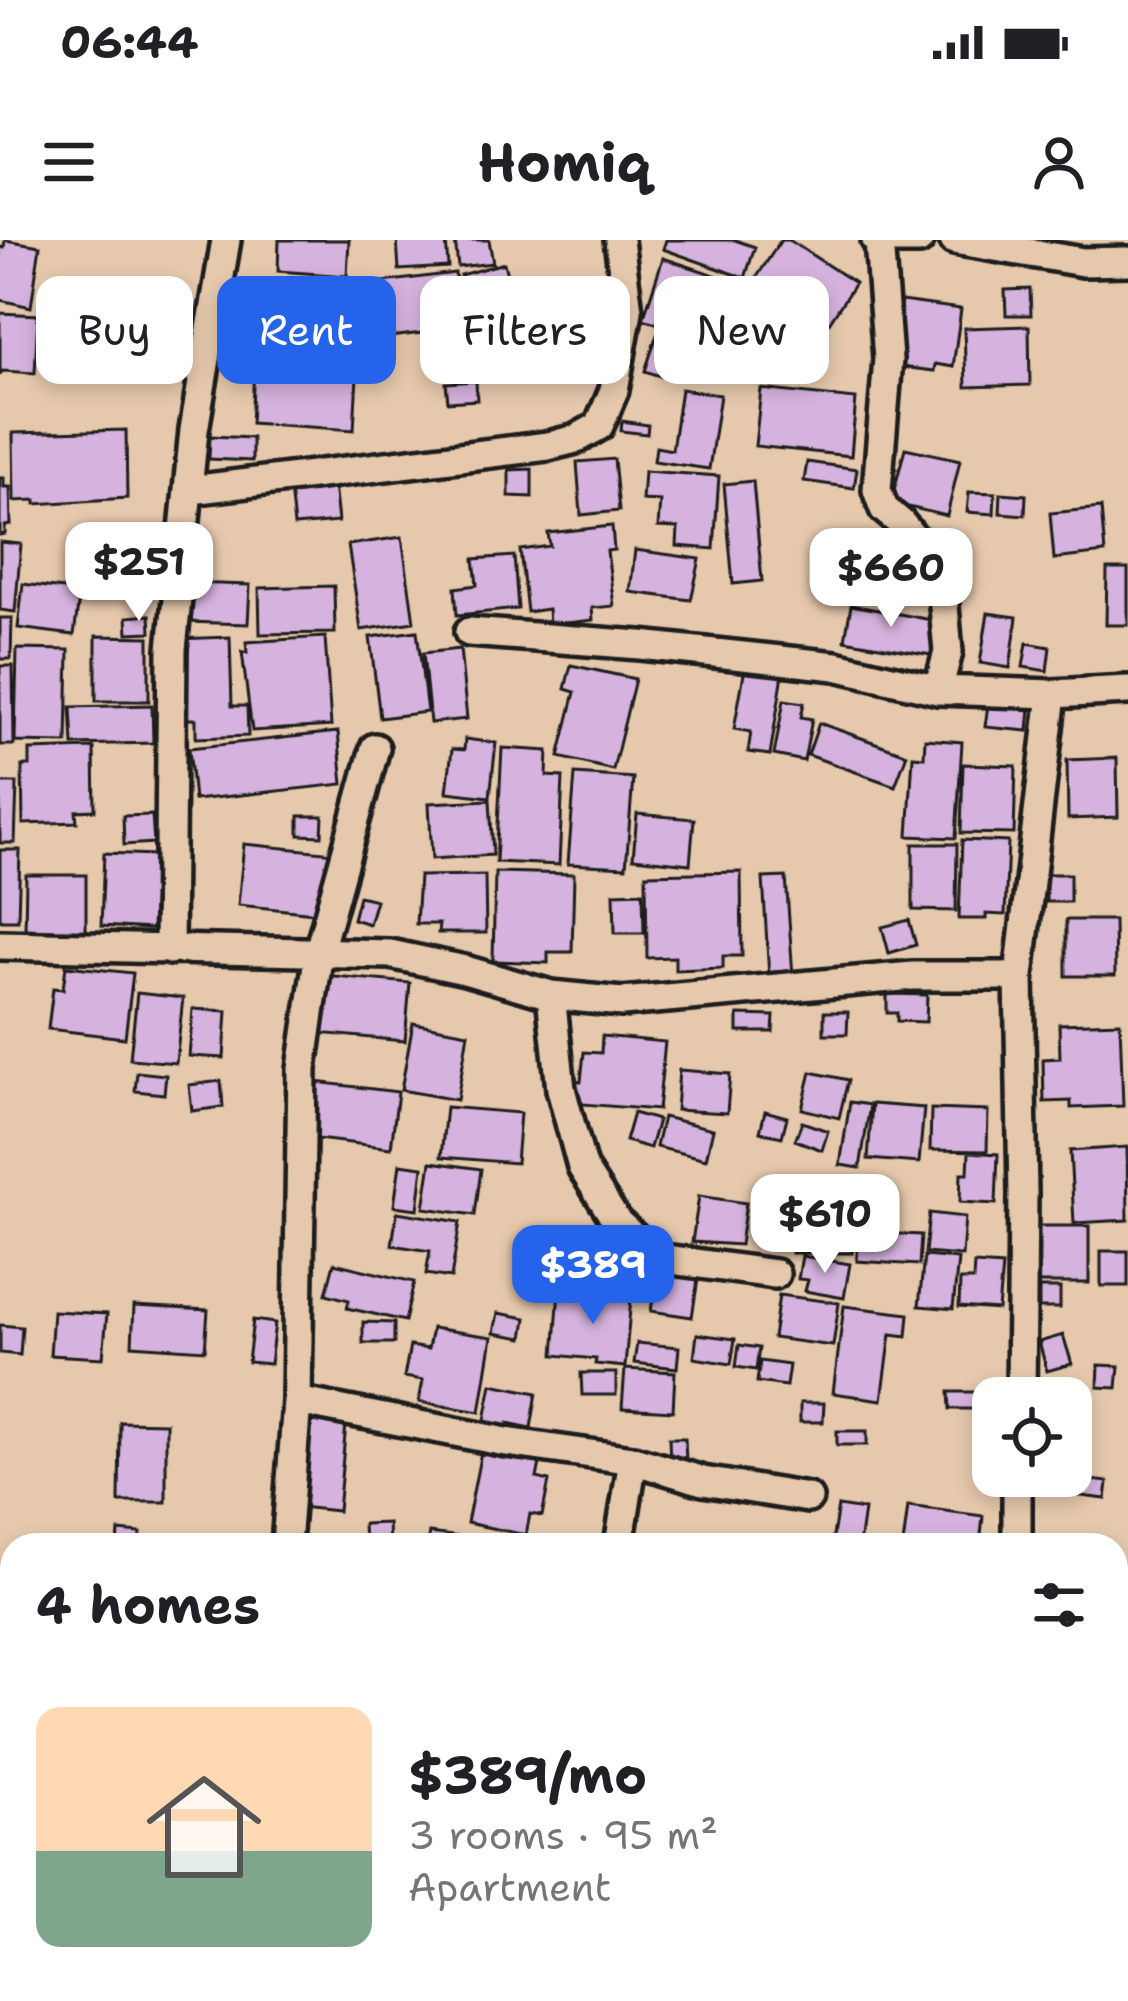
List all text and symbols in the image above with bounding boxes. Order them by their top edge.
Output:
text: 06:44 [60,12,198,72]
text: Homiq [477,126,651,198]
icon: menu [36,129,102,195]
icon: person [1026,129,1092,195]
chip: Buy [36,276,193,384]
chip: Rent [217,276,396,384]
chip: Filters [420,276,630,384]
chip: New [654,276,829,384]
pin: $251 [68,522,210,624]
pin: $660 [820,528,962,630]
text: $251 [92,535,186,587]
text: $660 [837,541,945,593]
pin: $610 [754,1174,896,1276]
text: $610 [778,1187,872,1239]
pin: $389 [522,1225,664,1327]
text: $389 [539,1238,647,1290]
map controls [972,1377,1092,1497]
button: locate [972,1377,1092,1497]
text: 4 homes [36,1571,260,1639]
icon: filters [1026,1572,1092,1638]
text: $389/mo [408,1741,647,1809]
icon: home [132,1755,276,1899]
text: 3 rooms · 95 m² [408,1809,718,1861]
text: Apartment [408,1861,611,1913]

